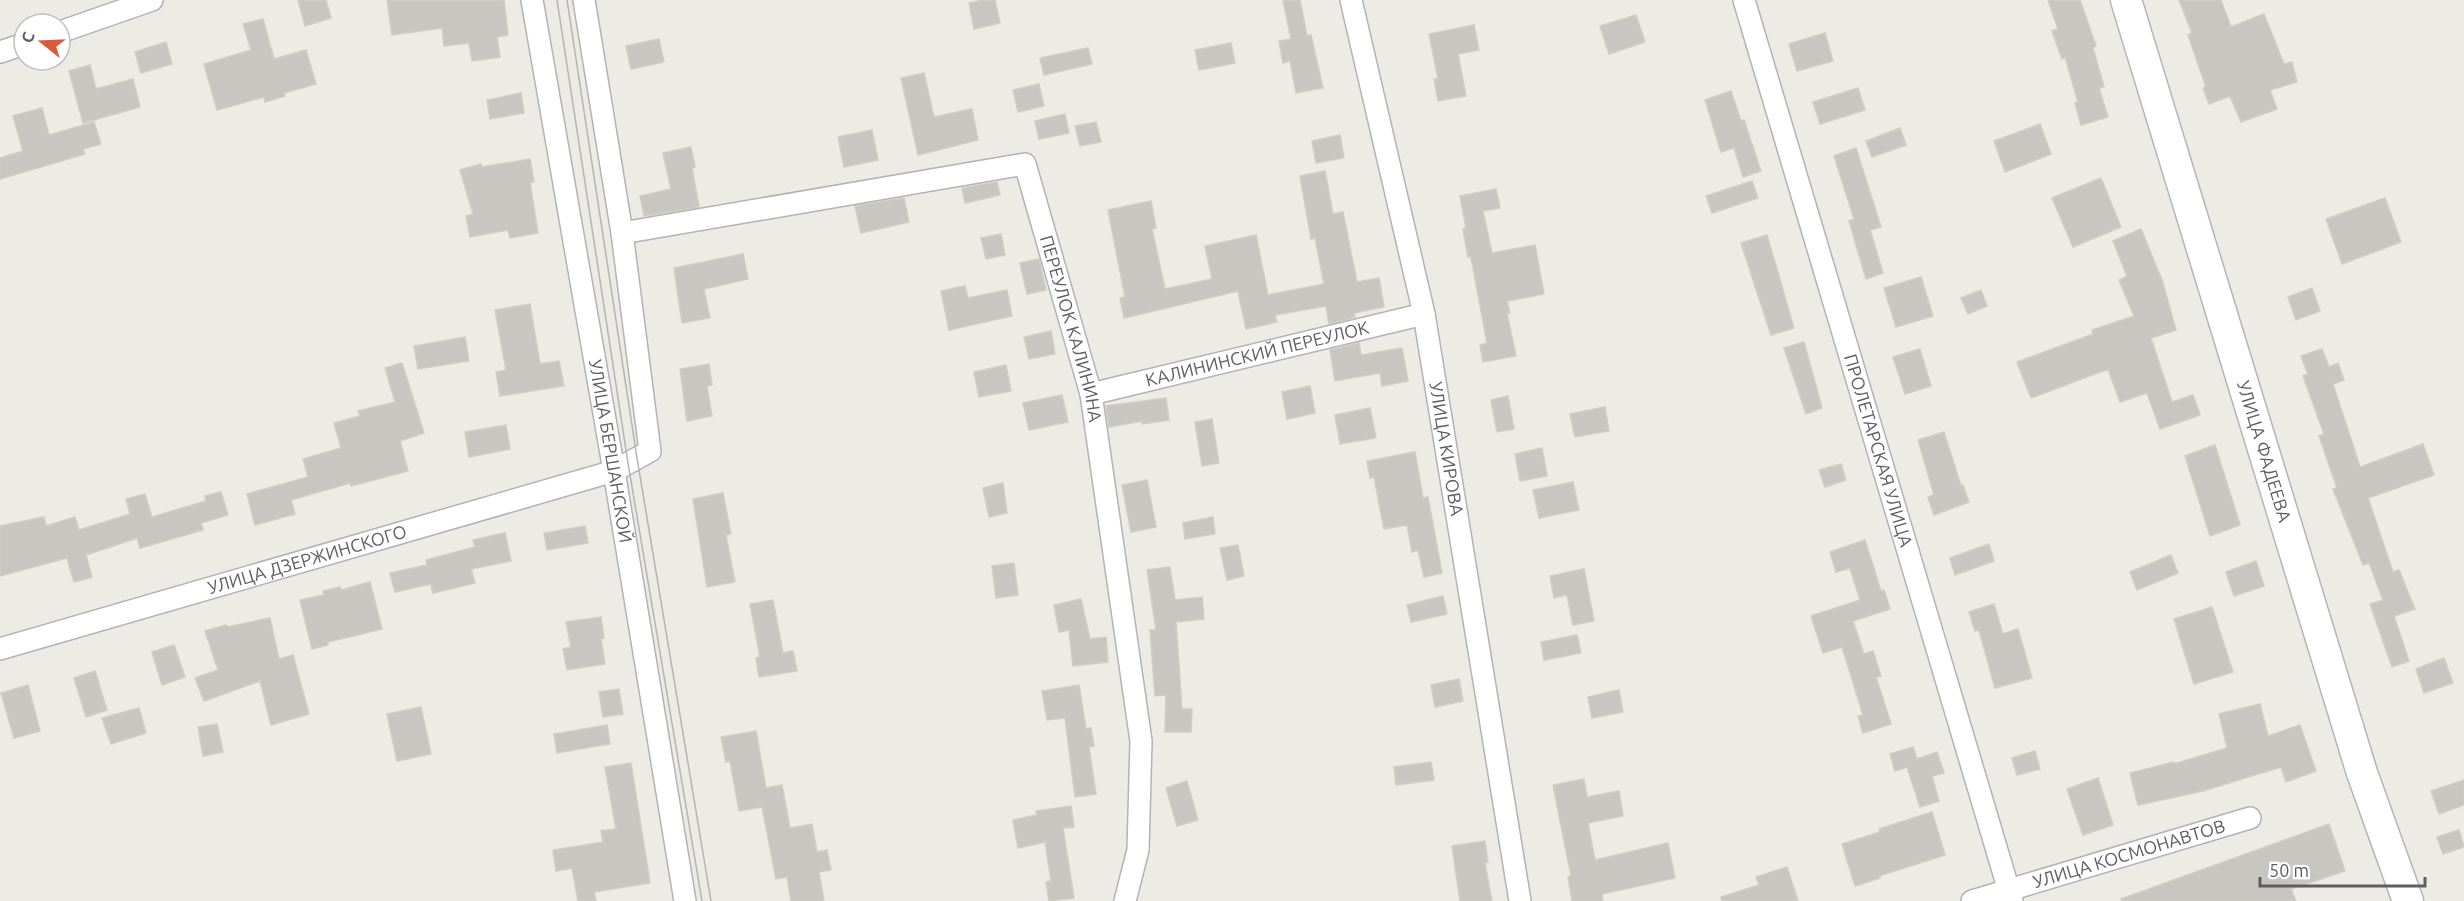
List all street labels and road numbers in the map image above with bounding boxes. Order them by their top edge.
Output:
street label: ПЕРЕУЛОК КАЛИНИНА [1037,233,1106,424]
street label: КАЛИНИНСКИЙ ПЕРЕУЛОК [1143,317,1371,390]
street label: ПРОЛЕТАРСКАЯ УЛИЦА [1841,351,1917,549]
street label: УЛИЦА БЕРШАНСКОЙ [586,358,637,544]
street label: УЛИЦА ФАДЕЕВА [2234,378,2296,525]
street label: УЛИЦА КИРОВА [1426,380,1468,517]
street label: УЛИЦА ДЗЕРЖИНСКОГО [205,521,409,597]
street label: УЛИЦА КОСМОНАВТОВ [2030,815,2227,891]

